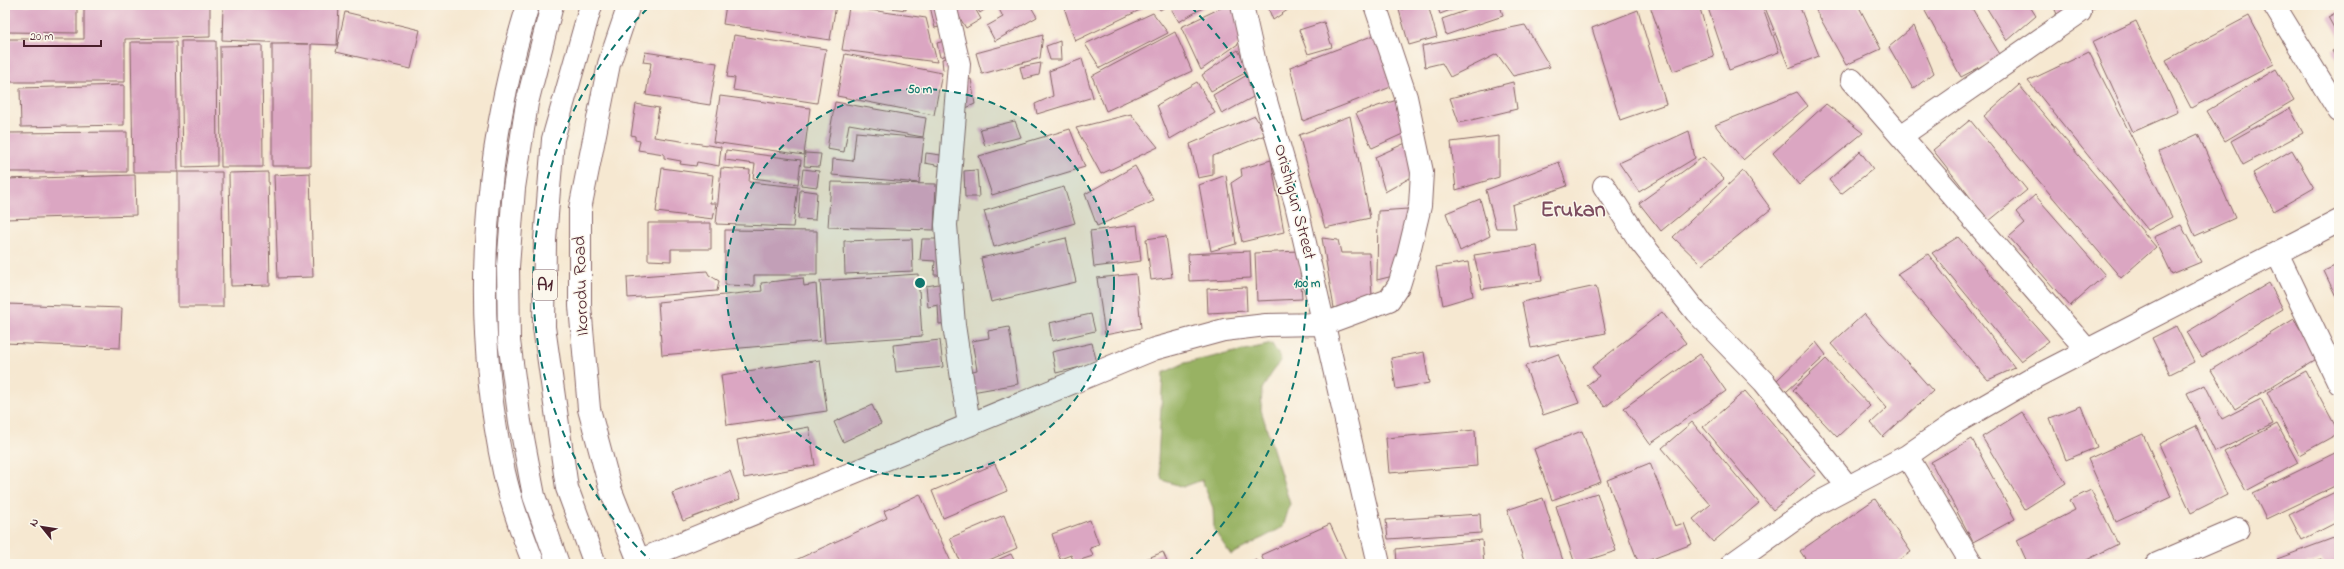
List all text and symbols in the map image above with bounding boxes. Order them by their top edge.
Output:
scale bar [24,22,101,48]
text: 20 m [30,28,53,46]
text: 50 m [908,81,933,99]
street label: Orishigun Street [1265,141,1322,263]
district label: Erukan [1540,195,1606,227]
street label: Ikorodu Road [567,235,597,337]
road number: A1 [533,270,557,300]
text: 100 m [1294,275,1321,293]
centre of rings [913,276,927,290]
north arrow [22,507,62,547]
text: N [25,515,43,530]

